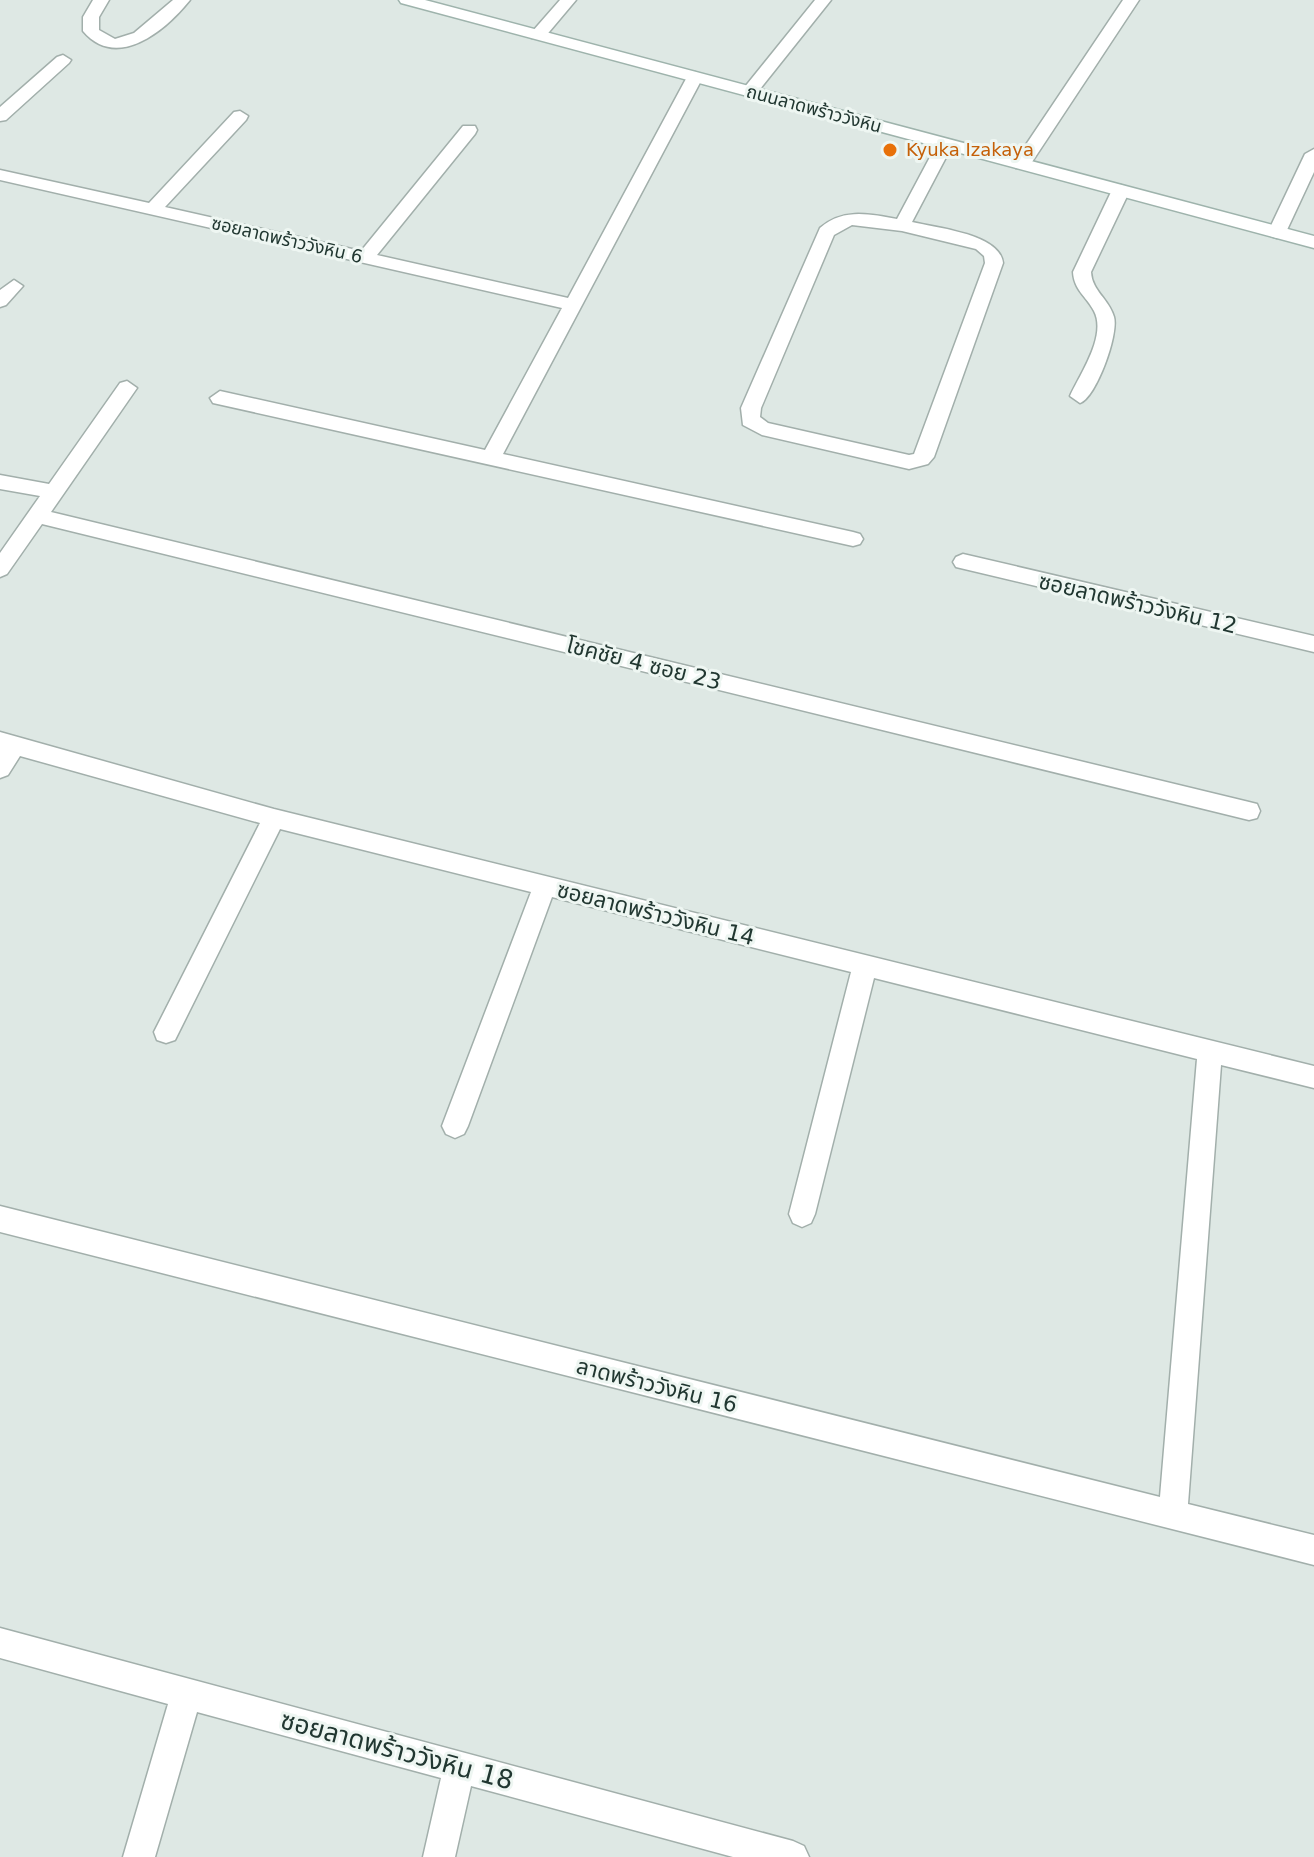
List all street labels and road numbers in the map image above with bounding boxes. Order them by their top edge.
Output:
street label: ถนนลาดพร้าววังหิน [744,80,884,137]
street label: ซอยลาดพร้าววังหิน 6 [209,212,365,267]
street label: ซอยลาดพร้าววังหิน 12 [1036,568,1239,638]
street label: โชคชัย 4 ซอย 23 [564,632,724,695]
street label: ซอยลาดพร้าววังหิน 14 [554,877,757,950]
street label: ลาดพร้าววังหิน 16 [574,1353,740,1418]
street label: ซอยลาดพร้าววังหิน 18 [277,1704,517,1796]

